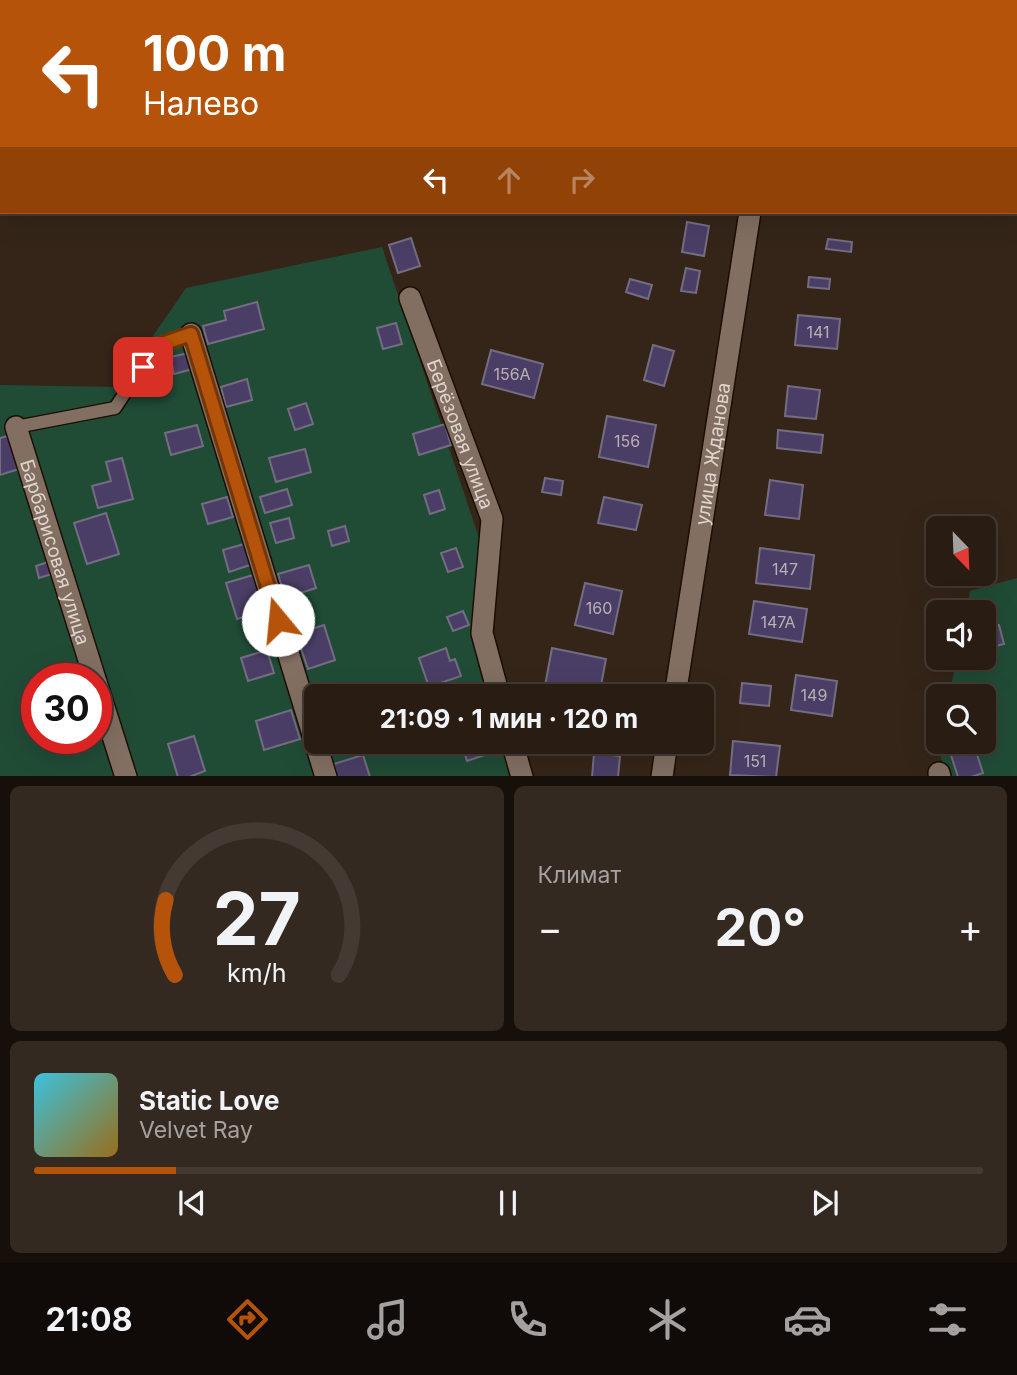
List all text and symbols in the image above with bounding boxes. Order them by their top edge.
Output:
text: 100 m [143,24,287,83]
icon: left [28,28,119,119]
text: Налево [143,84,259,123]
icon: left [417,161,455,199]
icon: ahead [490,161,528,199]
icon: right [563,161,601,199]
house number: 141 [806,322,830,342]
pin [113,337,173,397]
icon: arrive [124,348,162,386]
street label: Берёзовая улица [422,356,499,512]
house number: 156А [493,364,531,384]
street label: улица Жданова [690,381,735,527]
house number: 156 [614,431,640,451]
street label: Барбарисовая улица [15,456,95,648]
north arrow [926,516,996,586]
map controls [926,516,996,754]
house number: 147 [772,559,798,579]
position arrow [241,583,315,657]
house number: 160 [586,598,612,618]
button: sound [926,600,996,670]
house number: 147А [760,612,796,632]
speed limit sign: 30 [21,663,112,754]
button: search [926,684,996,754]
house number: 149 [801,685,827,705]
text: 21:09 · 1 мин · 120 m [380,703,638,734]
house number: 151 [744,751,766,771]
text: Климат [538,861,621,889]
text: 27 [213,874,301,963]
text: 20° [714,896,806,959]
text: − [538,905,563,951]
text: + [958,905,983,951]
text: km/h [227,957,286,987]
text: Static Love [139,1085,280,1116]
text: Velvet Ray [139,1116,253,1144]
icon: previous [173,1184,211,1222]
icon: pause [489,1184,527,1222]
icon: next [806,1184,844,1222]
icon: directions [223,1295,272,1344]
icon: music [363,1295,412,1344]
icon: phone [503,1295,552,1344]
icon: climate [643,1295,692,1344]
icon: car [783,1295,832,1344]
icon: filters [923,1295,972,1344]
text: 21:08 [45,1300,132,1339]

